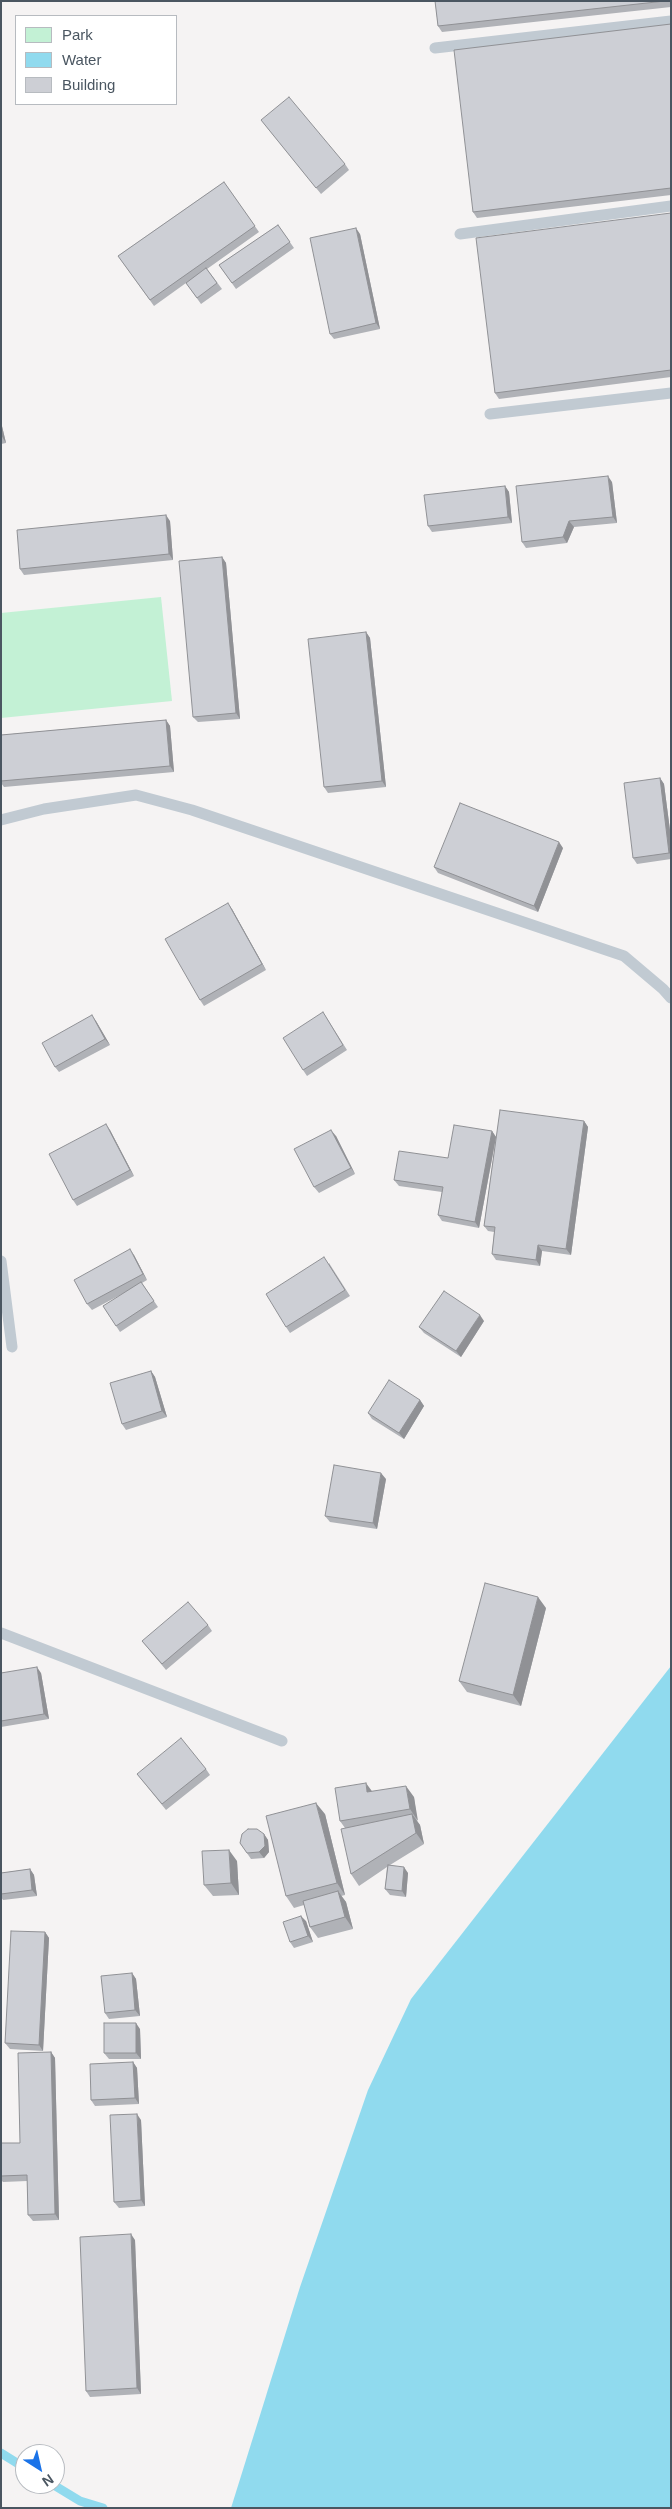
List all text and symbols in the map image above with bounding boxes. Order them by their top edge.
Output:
legend [15,15,178,105]
text: Park [62,26,93,43]
text: Water [62,51,101,68]
text: Building [62,76,115,93]
north arrow [15,2444,65,2494]
text: N [39,2471,57,2490]

